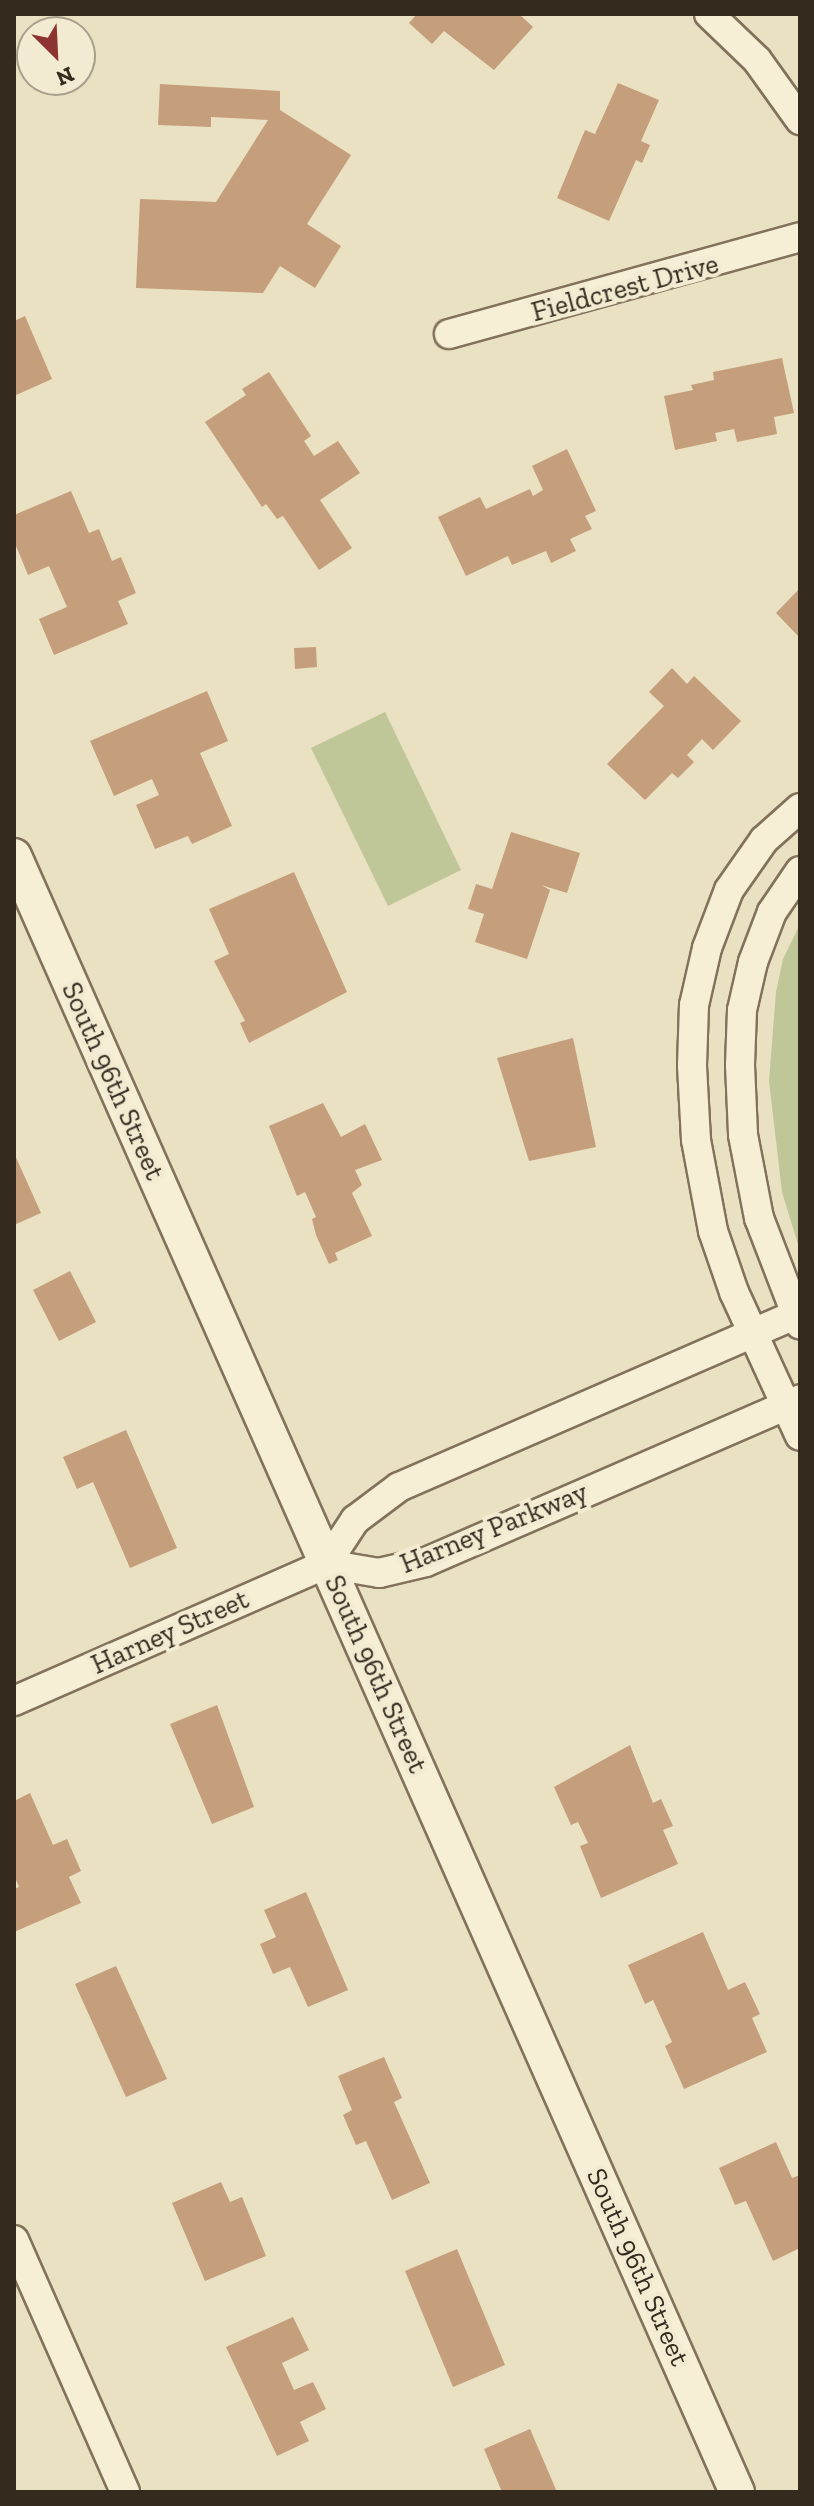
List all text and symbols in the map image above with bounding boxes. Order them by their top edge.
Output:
north arrow [16,16,96,96]
text: N [52,61,78,92]
street label: Fieldcrest Drive [528,247,722,329]
street label: South 96th Street [54,977,172,1185]
street label: Harney Parkway [395,1475,593,1581]
street label: South 96th Street [317,1570,435,1778]
street label: Harney Street [86,1582,254,1682]
street label: South 96th Street [579,2163,697,2371]

